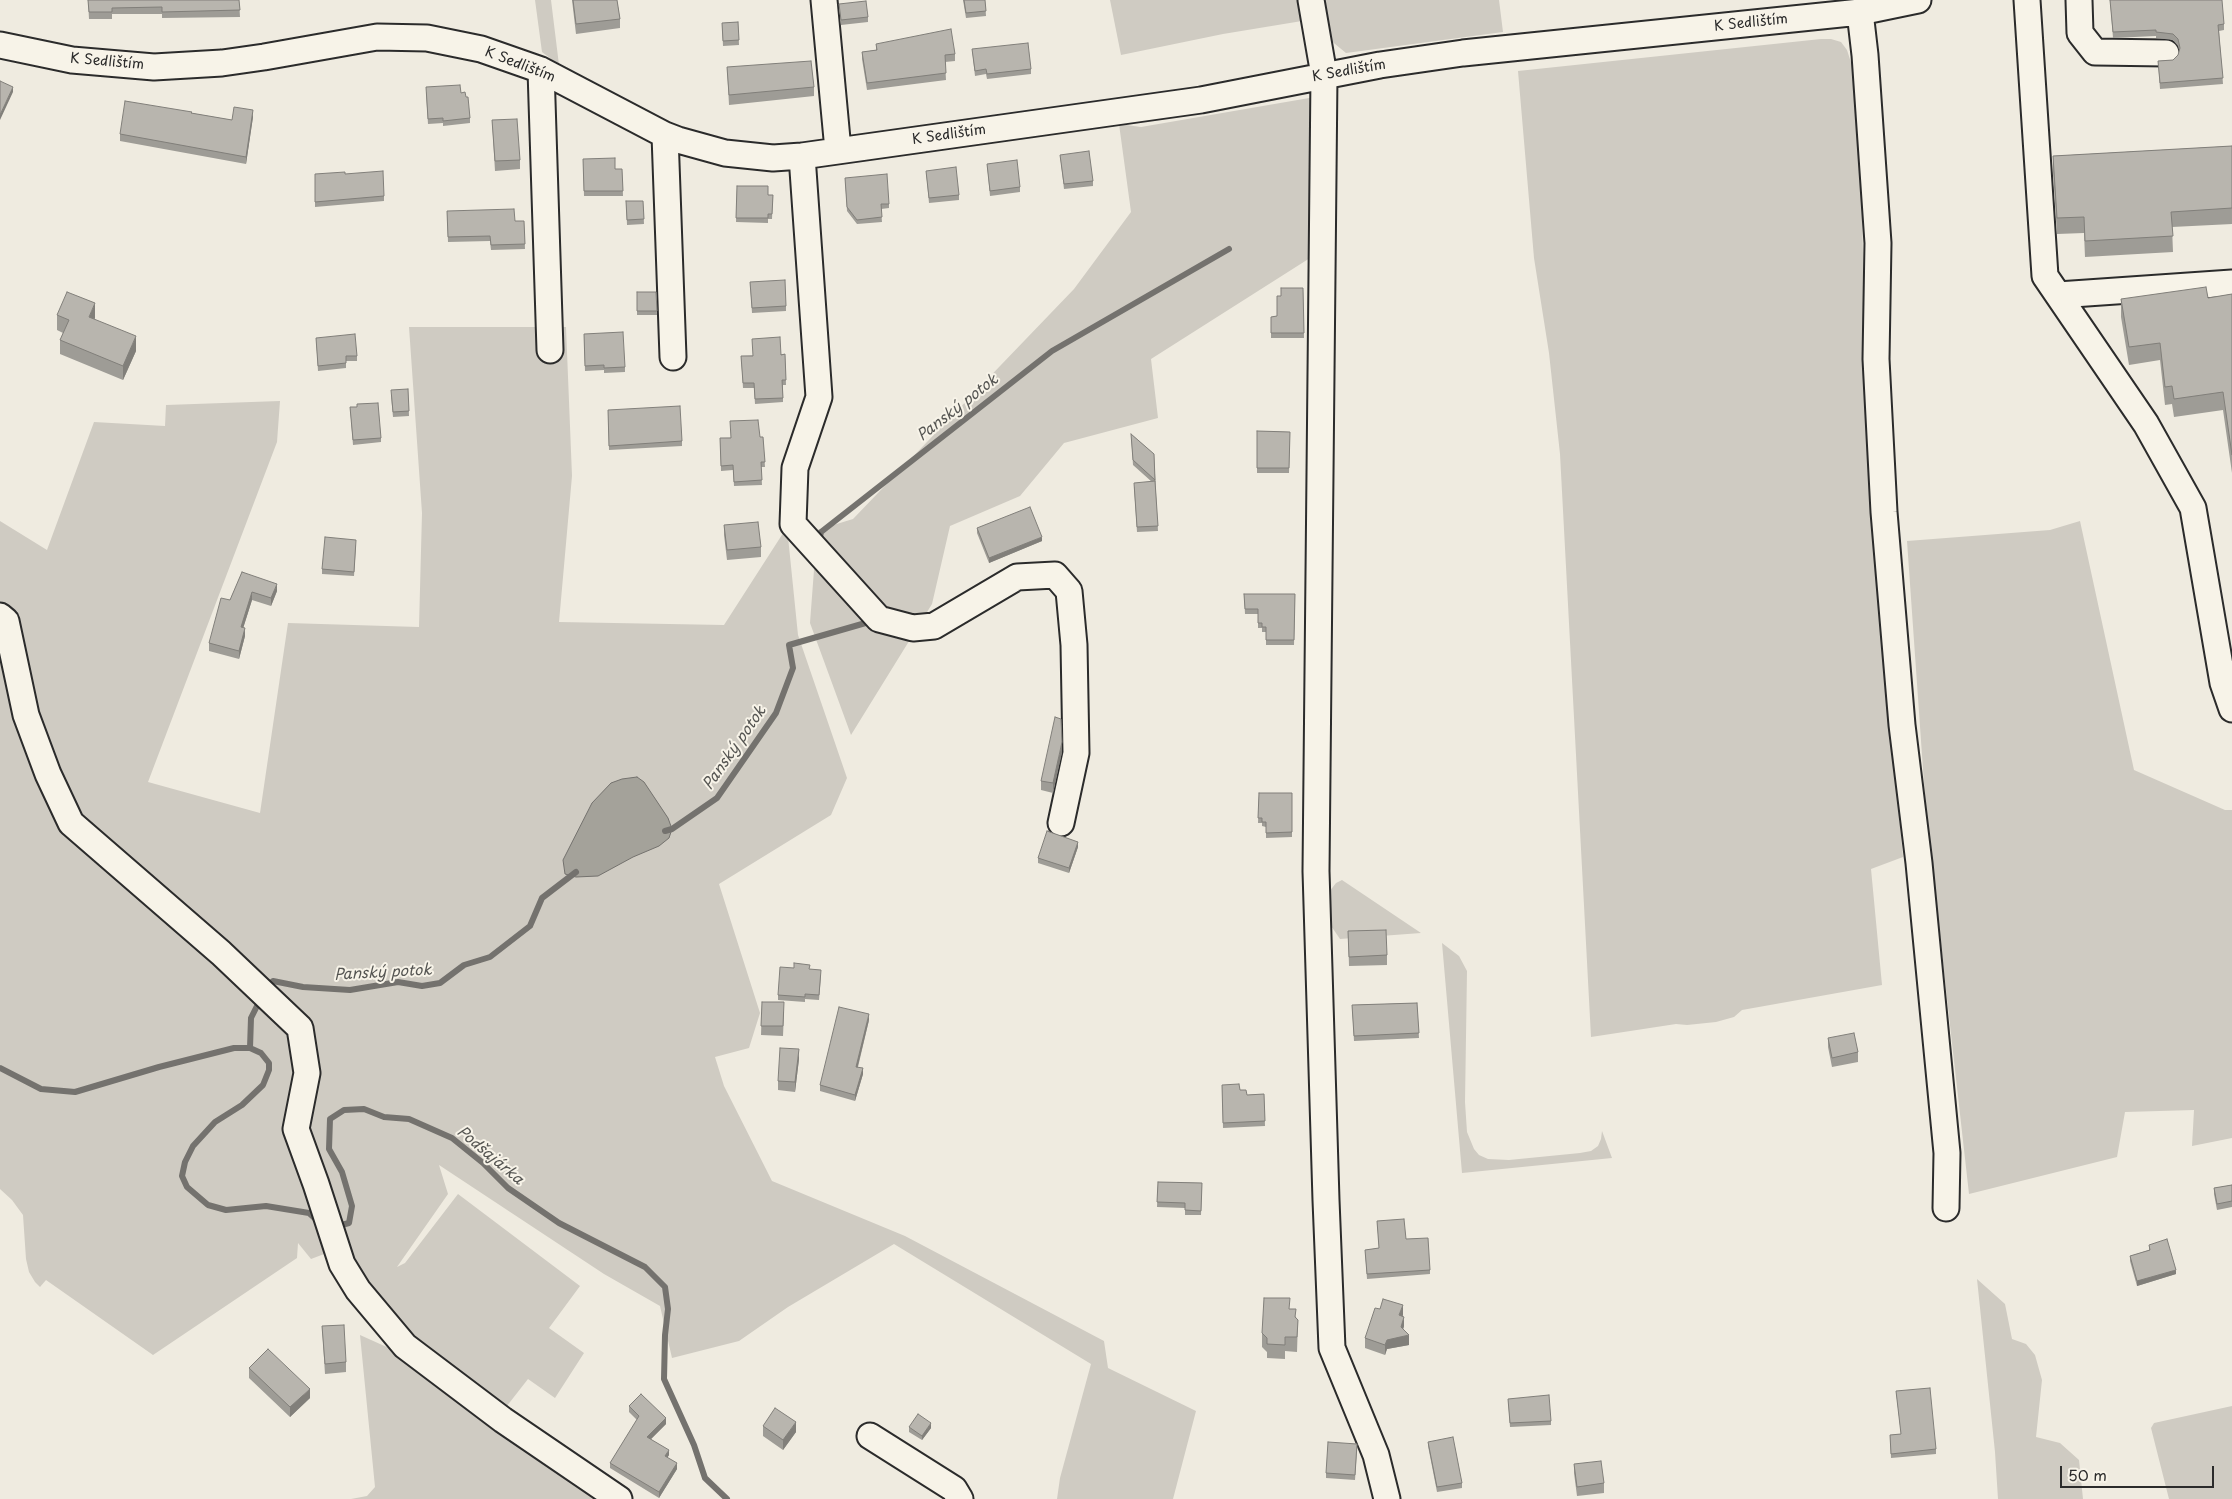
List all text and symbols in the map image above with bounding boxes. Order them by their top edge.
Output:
street label: K Sedlištím [1713,11,1789,35]
street label: K Sedlištím [482,44,558,86]
street label: K Sedlištím [69,50,145,74]
street label: K Sedlištím [1311,56,1387,86]
street label: K Sedlištím [911,122,987,148]
water label: Panský potok [914,371,1002,445]
water label: Panský potok [700,703,770,793]
water label: Panský potok [334,961,432,985]
water label: Podšajárka [453,1123,527,1189]
scale bar [2062,1456,2216,1488]
text: 50 m [2068,1463,2107,1486]

